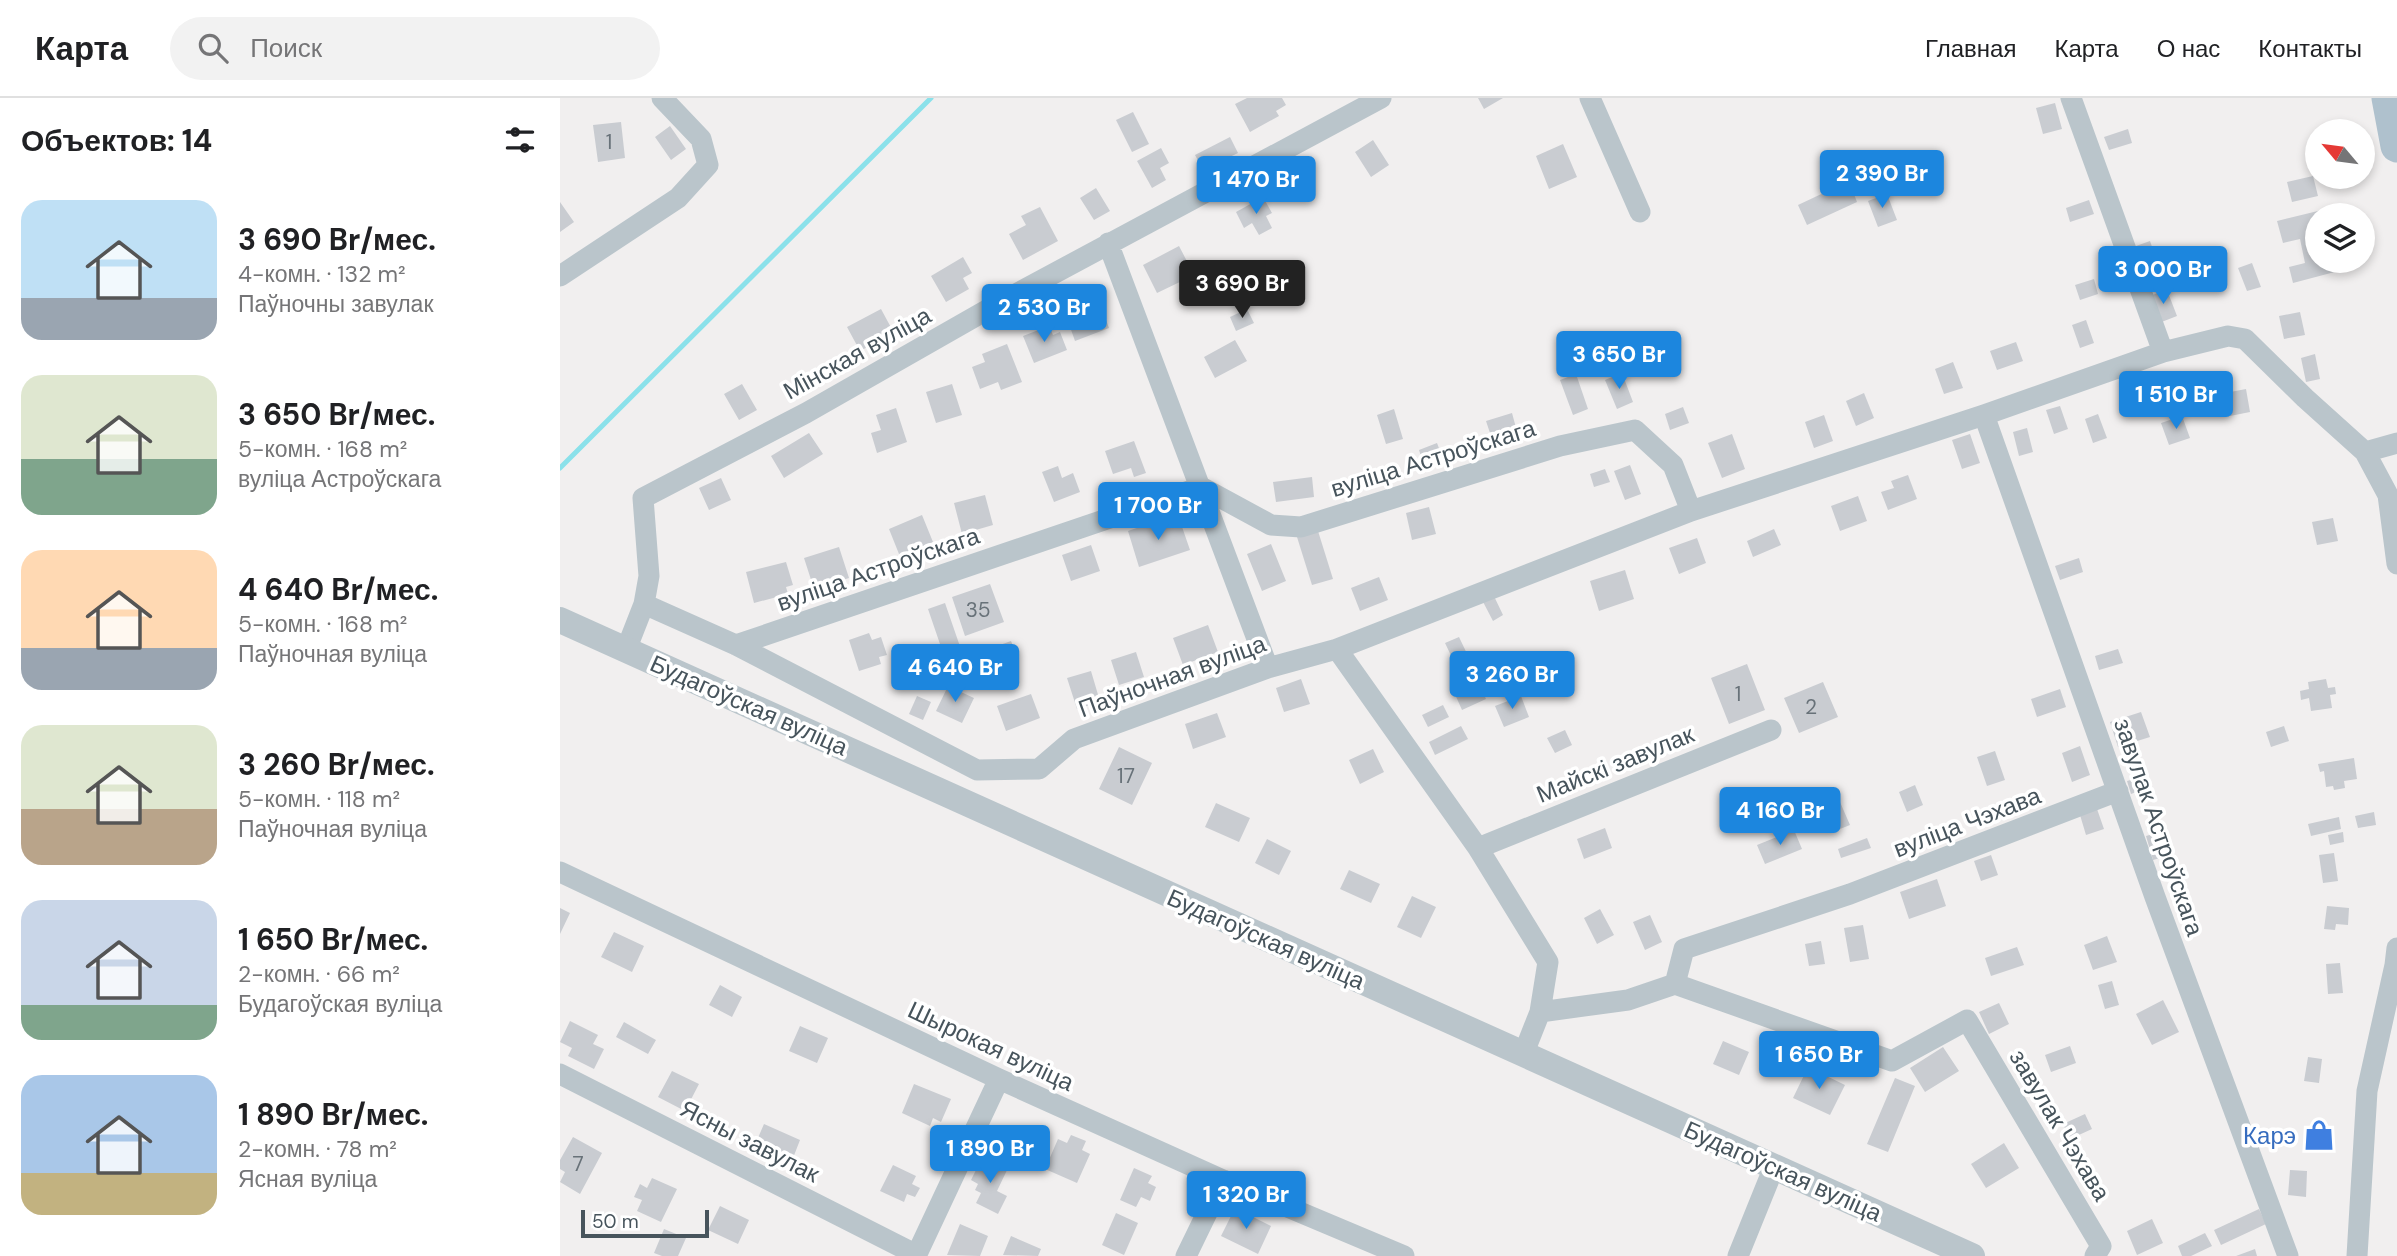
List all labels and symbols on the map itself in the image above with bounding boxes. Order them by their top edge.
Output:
north arrow [2305,119,2375,189]
house number: 1 [606,128,612,156]
pin: 2 390 Br [1810,150,1954,210]
pin: 1 470 Br [1184,156,1328,216]
pin: 3 000 Br [2091,246,2235,306]
pin: 3 690 Br [1170,260,1314,320]
pin: 2 530 Br [972,285,1116,344]
street label: Мінская вуліца [778,299,937,406]
pin: 3 650 Br [1547,331,1691,391]
pin: 1 510 Br [2104,372,2248,431]
street label: вуліца Астроўскага [1327,412,1540,504]
pin: 1 700 Br [1086,482,1230,542]
street label: вуліца Астроўскага [773,520,984,618]
house number: 35 [965,596,991,624]
street label: Паўночная вуліца [1074,627,1271,724]
pin: 4 640 Br [883,644,1027,704]
street label: Будагоўская вуліца [645,647,853,763]
pin: 3 260 Br [1440,652,1584,711]
house number: 1 [1735,680,1741,708]
house number: 2 [1805,693,1817,721]
street label: завулак Астроўскага [2107,714,2211,940]
street label: Майскі завулак [1532,718,1699,810]
house number: 17 [1117,762,1135,790]
street label: вуліца Чэхава [1889,779,2046,864]
pin: 4 160 Br [1708,788,1852,847]
street label: Будагоўская вуліца [1162,881,1370,997]
street label: Шырокая вуліца [903,994,1080,1098]
pin: 1 650 Br [1747,1032,1891,1091]
street label: завулак Чэхава [2003,1044,2118,1207]
street label: Ясны завулак [675,1093,825,1190]
street label: Будагоўская вуліца [1679,1113,1887,1229]
shop icon: Карэ [2302,1118,2336,1152]
place label: Карэ [2243,1120,2296,1151]
pin: 1 890 Br [918,1126,1062,1185]
house number: 7 [572,1150,584,1178]
pin: 1 320 Br [1174,1172,1318,1231]
scale bar [581,1207,709,1239]

